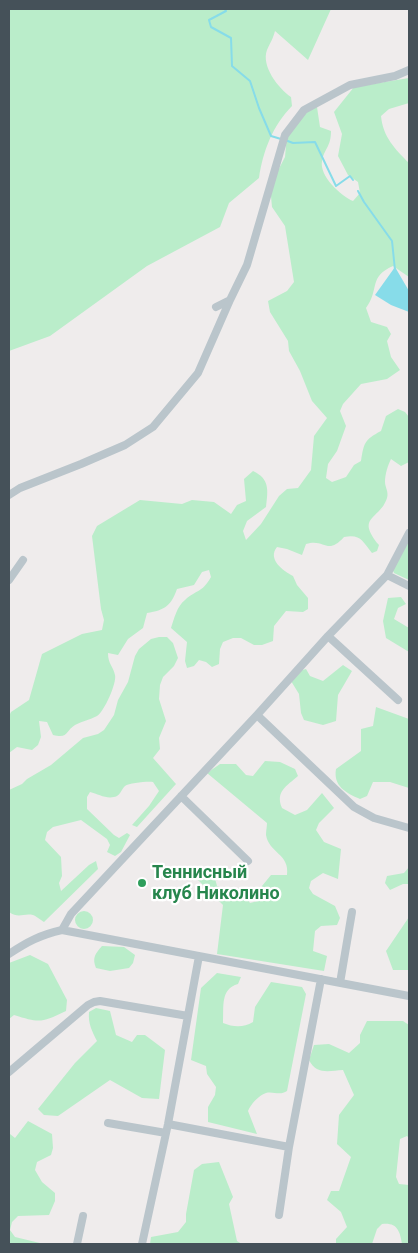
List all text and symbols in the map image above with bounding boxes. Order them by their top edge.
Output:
place label: Теннисный клуб Николино [152,862,280,904]
marker: Теннисный клуб Николино [136,877,148,889]

